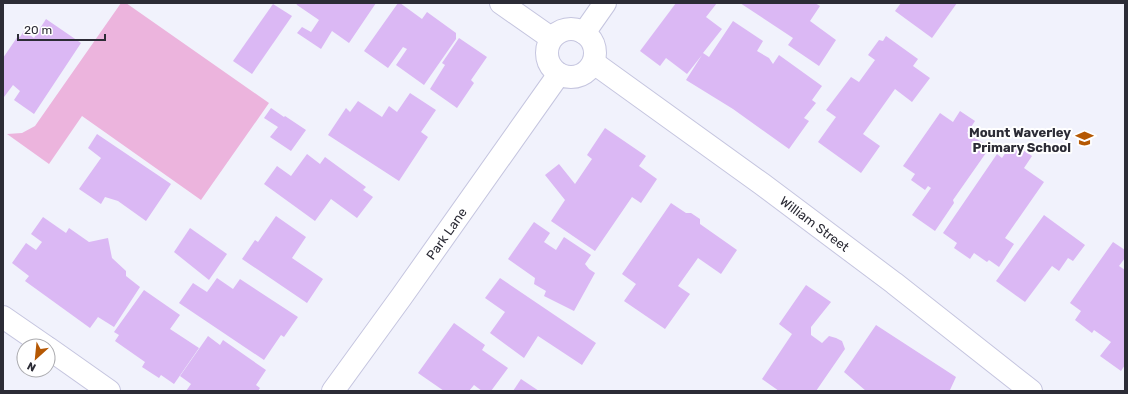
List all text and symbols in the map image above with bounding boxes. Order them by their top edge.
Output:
scale bar [18,16,105,42]
text: 20 m [24,23,52,37]
place label: Mount Waverley Primary School [969,125,1071,155]
school or university icon: Mount Waverley Primary School [1074,129,1094,149]
street label: William Street [777,193,852,255]
street label: Park Lane [423,205,470,263]
north arrow [16,338,56,378]
text: N [25,359,38,374]

